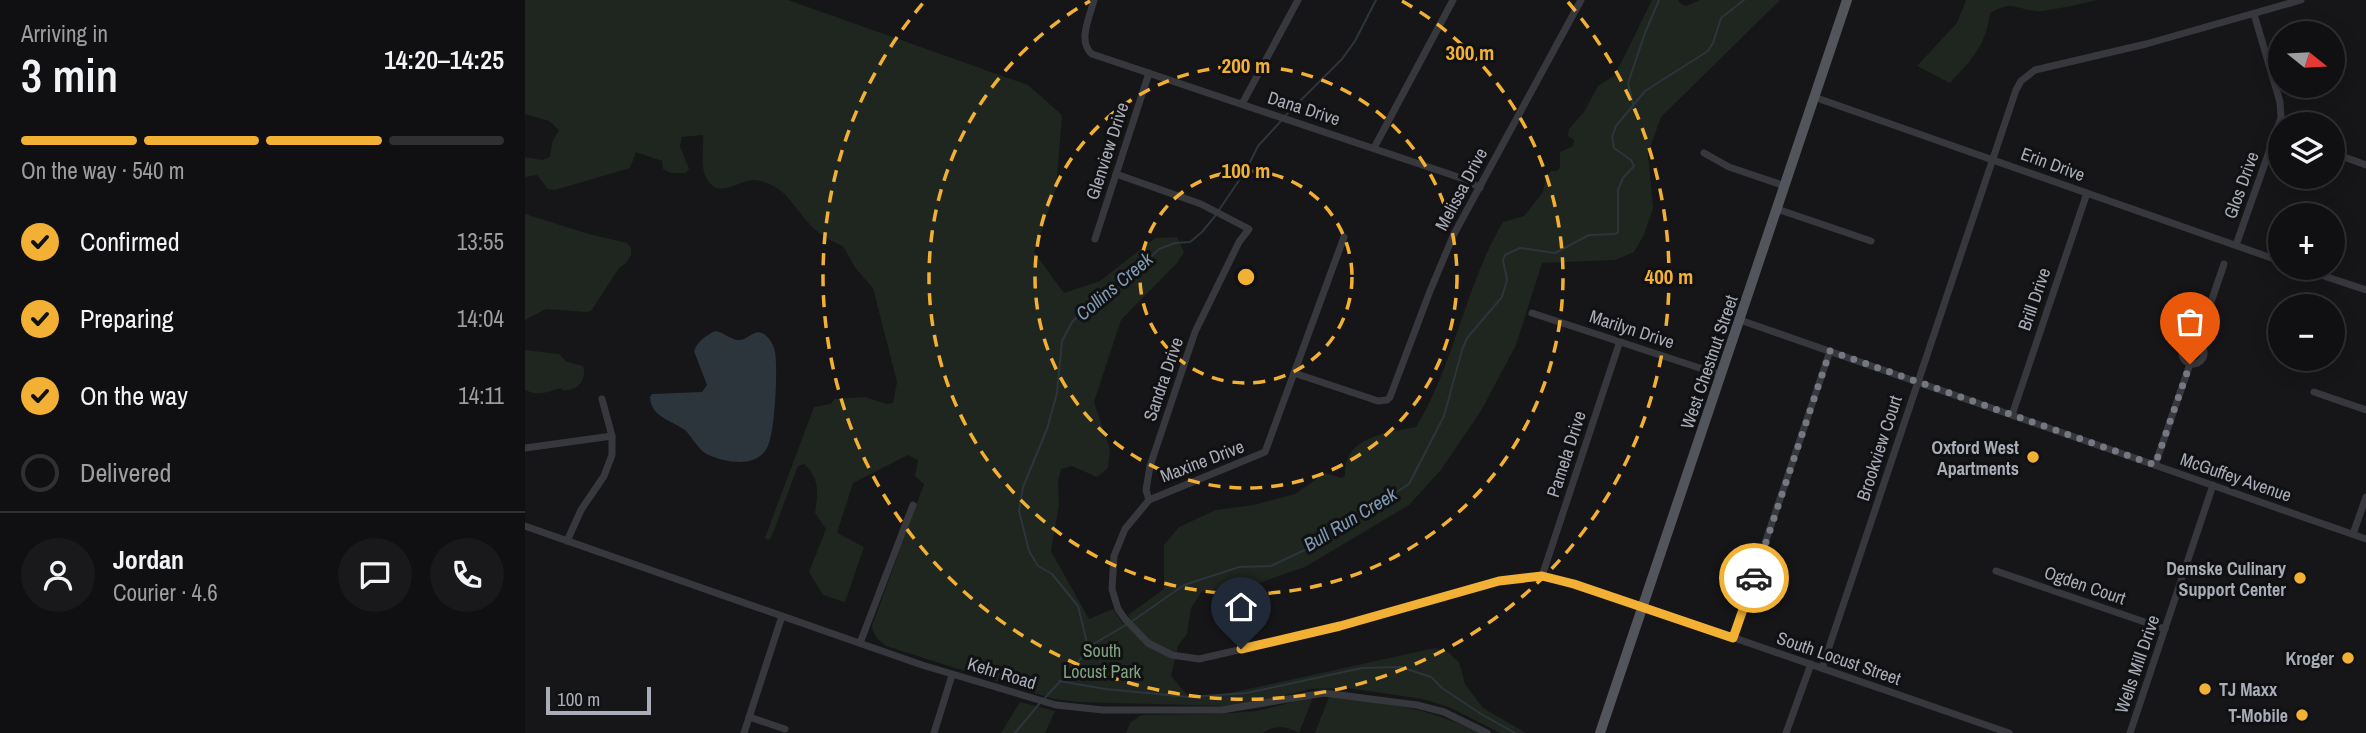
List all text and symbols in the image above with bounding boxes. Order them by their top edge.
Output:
text: Arriving in [21,18,108,49]
north arrow [2268,21,2345,98]
map controls [2268,21,2345,371]
text: 300 m [1446,38,1494,67]
text: 14:20–14:25 [384,42,504,77]
text: 3 min [21,44,118,106]
text: 200 m [1222,51,1270,80]
street label: Dana Drive [1265,85,1343,131]
street label: Glenview Drive [1080,99,1134,203]
button: layers [2268,112,2345,189]
street label: Erin Drive [2018,141,2088,187]
street label: Melissa Drive [1429,143,1493,235]
street label: Glos Drive [2217,148,2265,222]
text: On the way · 540 m [21,155,185,186]
text: 100 m [1222,156,1270,185]
button: + [2268,203,2345,280]
icon: check [21,223,59,261]
text: Confirmed [80,224,180,259]
text: 13:55 [457,226,504,257]
water label: Collins Creek [1070,245,1159,326]
text: 400 m [1645,262,1693,291]
street label: Brill Drive [2012,264,2056,334]
centre of rings [1234,265,1258,289]
street label: West Chestnut Street [1674,292,1744,432]
pin [2160,292,2220,364]
button: − [2268,294,2345,371]
icon: check [21,300,59,338]
text: Preparing [80,301,174,336]
text: 14:04 [457,303,504,334]
icon: bag [2171,303,2209,341]
street label: Marilyn Drive [1586,304,1678,354]
street label: Sandra Drive [1137,334,1189,424]
icon: check [21,377,59,415]
text: On the way [80,378,188,413]
text: 14:11 [458,380,504,411]
street label: Brookview Court [1850,392,1908,504]
street label: Pamela Drive [1540,408,1592,500]
street label: Maxine Drive [1157,434,1247,488]
place label: Oxford West Apartments [1932,435,2019,481]
street label: McGuffey Avenue [2177,446,2295,508]
marker: Oxford West Apartments [2025,449,2041,465]
text: Delivered [80,455,171,490]
water label: Bull Run Creek [1298,480,1403,557]
button: person [21,538,95,612]
button: chat [338,538,412,612]
button: phone [430,538,504,612]
text: Jordan [113,542,184,577]
courier [1719,543,1789,613]
place label: Demske Culinary Support Center [2166,556,2287,602]
icon: car [1735,559,1773,597]
street label: Ogden Court [2041,559,2129,611]
marker: Demske Culinary Support Center [2292,570,2308,586]
text: Courier · 4.6 [113,577,218,608]
pin [1211,577,1271,649]
icon: home [1222,588,1260,626]
street label: Wells Mill Drive [2109,612,2165,716]
street label: South Locust Street [1774,625,1904,691]
park label: South Locust Park [1063,638,1142,684]
place label: Kroger [2286,646,2334,671]
marker: Kroger [2340,650,2356,666]
street label: Kehr Road [965,651,1039,695]
place label: TJ Maxx [2219,677,2278,702]
marker: TJ Maxx [2197,681,2213,697]
scale bar [546,684,651,716]
text: 100 m [557,686,600,712]
place label: T-Mobile [2228,703,2288,728]
marker: T-Mobile [2294,707,2310,723]

